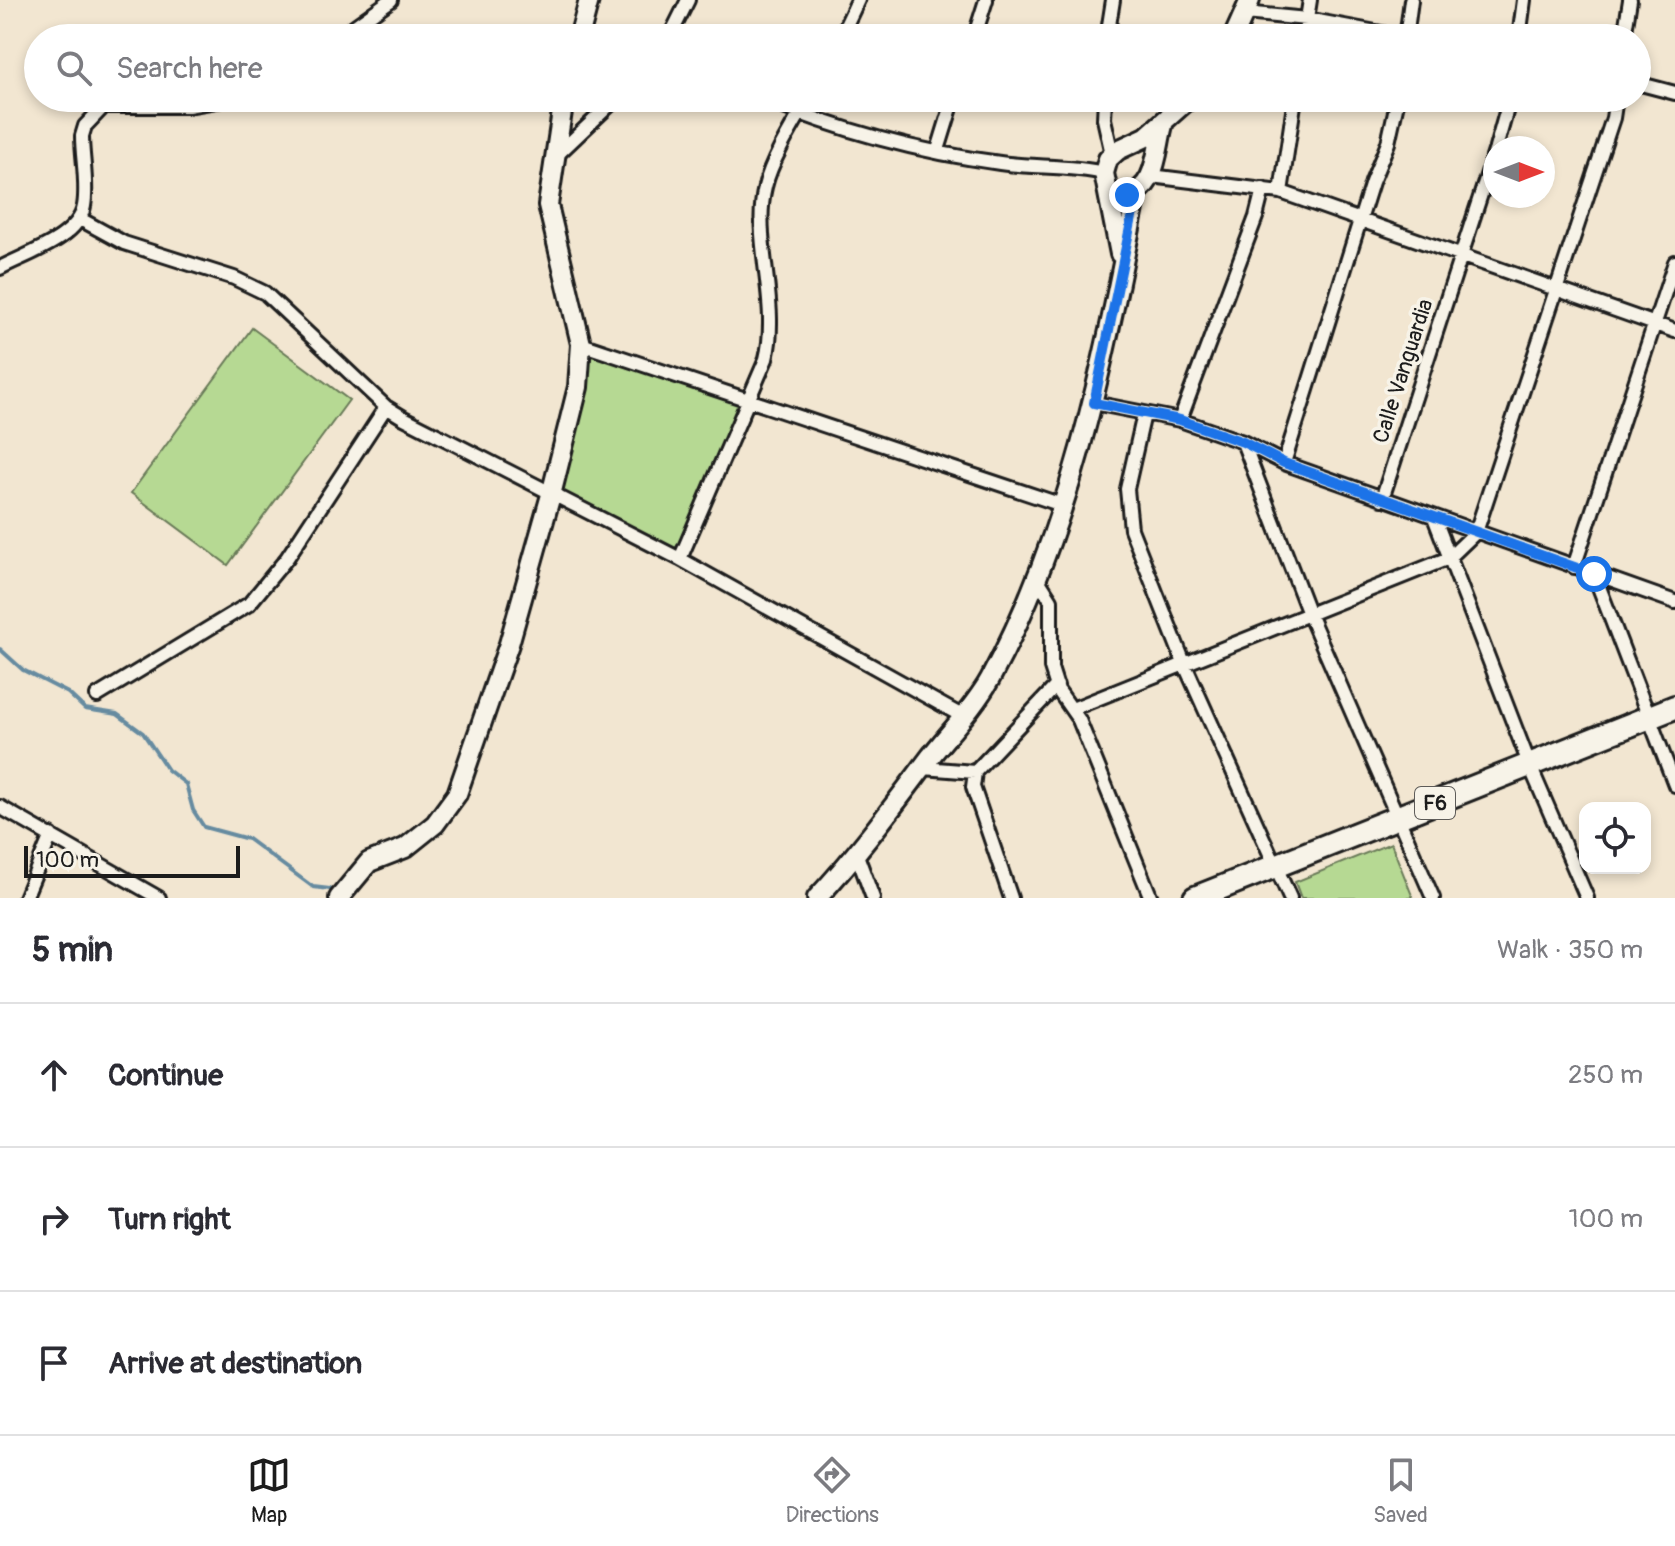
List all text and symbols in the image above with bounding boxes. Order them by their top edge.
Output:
search box [24,24,1651,112]
icon: search [52,46,96,90]
text: Search here [116,50,263,87]
north arrow [1483,136,1555,208]
route end [1109,177,1145,213]
street label: Calle Vanguardia [1367,295,1439,447]
route start [1576,556,1612,592]
road number: F6 [1415,787,1455,819]
map controls [1579,802,1651,874]
button: locate [1579,802,1651,874]
scale bar [24,842,240,878]
text: 100 m [36,846,99,874]
text: 5 min [32,929,113,972]
text: Walk · 350 m [1497,934,1643,966]
icon: ahead [32,1053,76,1097]
text: Continue [108,1057,223,1094]
text: 250 m [1568,1059,1643,1091]
icon: right [32,1197,76,1241]
text: Turn right [108,1201,231,1238]
text: 100 m [1569,1203,1643,1235]
icon: arrive [32,1341,76,1385]
text: Arrive at destination [108,1345,362,1382]
tab: Map [247,1453,291,1529]
tab: Directions [786,1453,879,1529]
tab: Saved [1373,1453,1428,1529]

